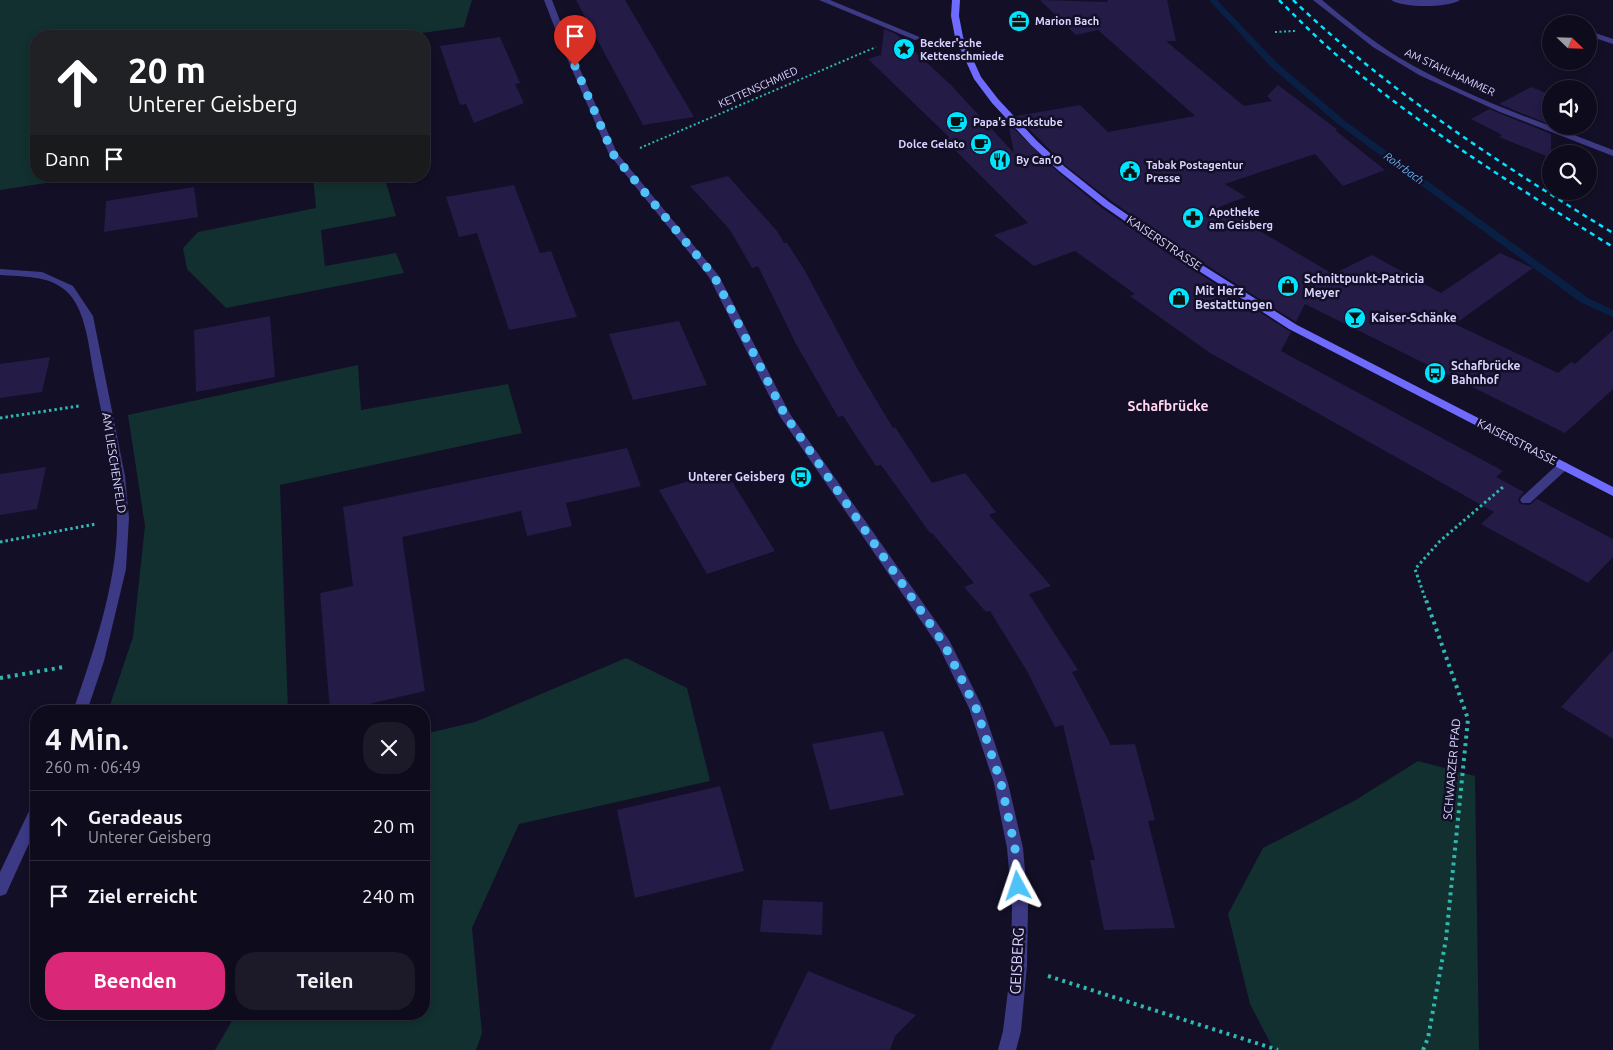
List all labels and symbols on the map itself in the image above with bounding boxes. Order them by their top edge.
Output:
office icon: Marion Bach [1007,9,1031,33]
pin [554,15,596,66]
place label: Marion Bach [1035,15,1099,27]
north arrow [1542,15,1598,70]
place icon: Becker'sche Kettenschmiede [892,37,916,61]
place label: Becker'sche Kettenschmiede [920,37,1004,62]
street label: AM STAHLHAMMER [1403,46,1497,98]
street label: KETTENSCHMIED [716,64,800,110]
cafe icon: Papa's Backstube [945,110,969,134]
place label: Papa's Backstube [973,116,1063,128]
cafe icon: Dolce Gelato [969,132,993,156]
place label: Dolce Gelato [898,138,965,150]
restaurant icon: By Can‘O [988,148,1012,172]
water label: Rohrbach [1382,150,1426,186]
place label: By Can‘O [1016,154,1062,166]
public building icon: Tabak Postagentur Presse [1118,159,1142,183]
place label: Tabak Postagentur Presse [1146,159,1244,184]
pharmacy icon: Apotheke am Geisberg [1181,206,1205,230]
place label: Apotheke am Geisberg [1209,206,1273,231]
street label: KAISERSTRASSE [1125,213,1204,272]
place label: Schnittpunkt-Patricia Meyer [1304,272,1424,299]
shop icon: Schnittpunkt-Patricia Meyer [1276,274,1300,298]
place label: Mit Herz Bestattungen [1195,284,1272,311]
shop icon: Mit Herz Bestattungen [1167,286,1191,310]
bar icon: Kaiser-Schänke [1343,306,1367,330]
place label: Kaiser-Schänke [1371,311,1457,324]
place label: Schafbrücke Bahnhof [1451,359,1521,386]
bus stop icon: Schafbrücke Bahnhof [1423,361,1447,385]
district label: Schafbrücke [1127,398,1209,414]
street label: AM LIESCHENFELD [100,412,129,514]
street label: KAISERSTRASSE [1475,416,1559,467]
bus stop icon: Unterer Geisberg [789,465,813,489]
place label: Unterer Geisberg [688,470,785,483]
street label: SCHWARZER PFAD [1441,718,1462,820]
position arrow [991,859,1043,911]
street label: GEISBERG [1006,927,1027,995]

